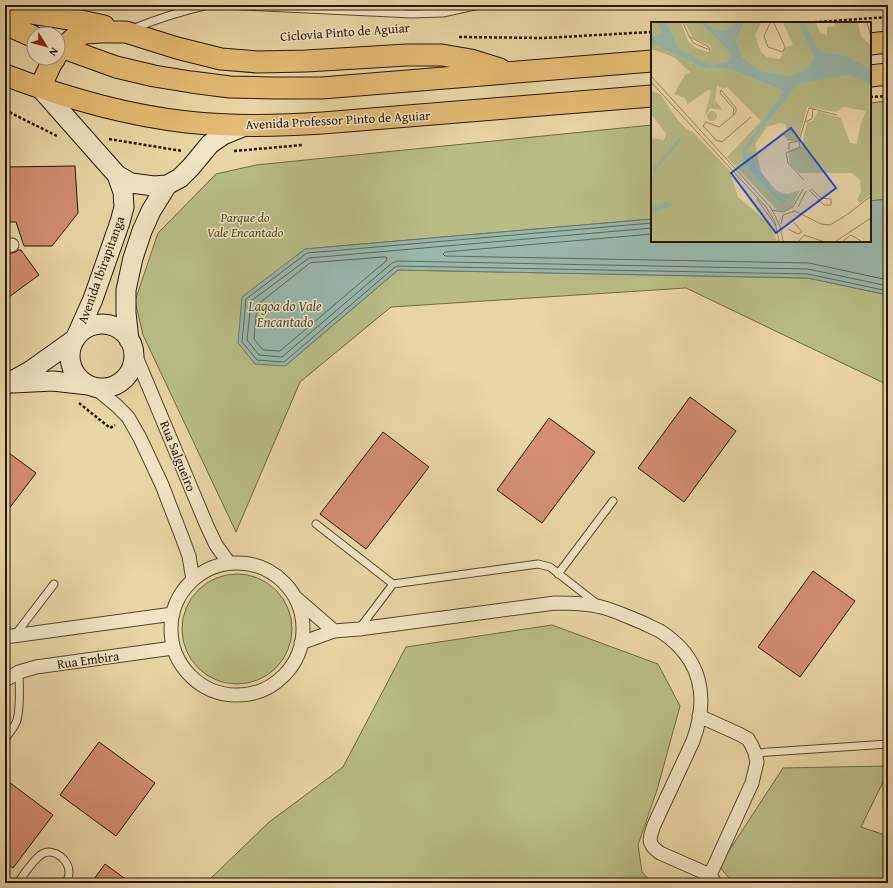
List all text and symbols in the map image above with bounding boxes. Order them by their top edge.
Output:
street label: Ciclovia Pinto de Aguiar [280,18,411,46]
inset map [651,22,871,242]
north arrow [26,26,66,66]
text: N [45,44,63,60]
street label: Avenida Professor Pinto de Aguiar [245,106,432,134]
park label: Parque do Vale Encantado [207,208,284,242]
street label: Avenida Ibirapitanga [73,213,130,327]
water label: Lagoa do Vale Encantado [247,296,322,332]
street label: Rua Salgueiro [155,418,201,495]
street label: Rua Embira [56,646,121,674]

